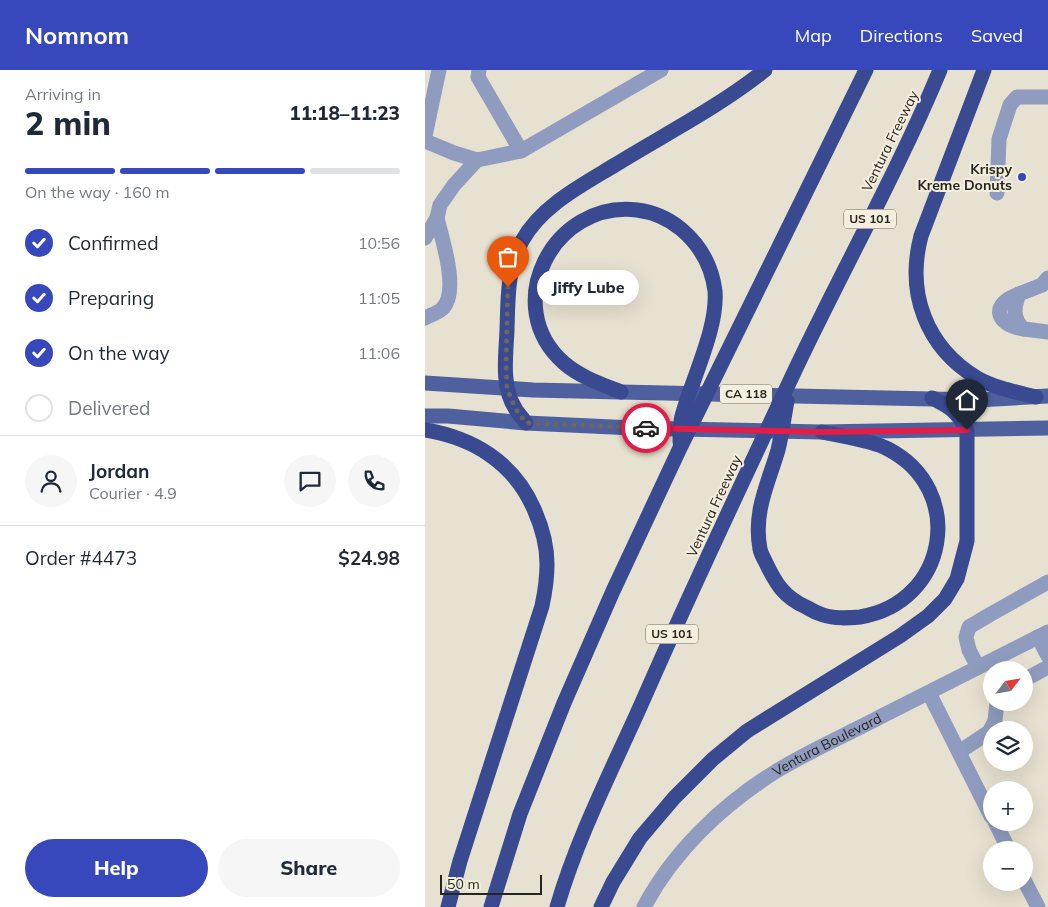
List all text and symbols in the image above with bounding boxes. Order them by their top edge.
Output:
text: Nomnom [25,20,129,50]
text: Map [795,24,832,47]
text: Directions [860,24,943,47]
text: Saved [971,24,1023,47]
text: Arriving in [25,84,101,104]
street label: Ventura Freeway [858,87,923,195]
text: 11:18–11:23 [289,101,400,125]
text: 2 min [25,103,111,143]
place label: Krispy Kreme Donuts [917,160,1012,194]
marker: Krispy Kreme Donuts [1016,171,1028,183]
text: On the way · 160 m [25,182,170,202]
road number: US 101 [844,210,896,228]
icon: check [25,229,53,257]
text: Confirmed [68,231,159,255]
text: 10:56 [358,233,400,253]
pin [487,236,529,287]
icon: bag [494,243,522,271]
callout: Jiffy Lube [538,270,641,304]
text: Jiffy Lube [551,277,625,297]
icon: check [25,284,53,312]
text: Preparing [68,286,154,310]
text: 11:05 [358,288,400,308]
icon: check [25,339,53,367]
text: On the way [68,341,170,365]
text: 11:06 [358,343,400,363]
pin [946,379,988,430]
road number: CA 118 [720,384,772,404]
icon: home [953,386,981,414]
text: Delivered [68,396,150,420]
courier [621,403,671,453]
icon: car [632,414,660,442]
street label: Ventura Freeway [683,452,746,560]
button: person [25,455,77,507]
button: chat [284,455,336,507]
button: phone [348,455,400,507]
text: Jordan [89,459,149,483]
text: Courier · 4.9 [89,483,177,503]
text: Order #4473 [25,546,137,570]
text: $24.98 [338,546,400,570]
road number: US 101 [646,624,698,644]
north arrow [983,661,1033,711]
map controls [983,661,1033,891]
street label: Ventura Boulevard [769,709,885,780]
button: layers [983,721,1033,771]
button: + [983,781,1033,831]
button: Help [25,839,208,897]
button: Share [218,839,400,897]
button: − [983,841,1033,891]
scale bar [440,872,543,895]
text: 50 m [447,875,480,893]

